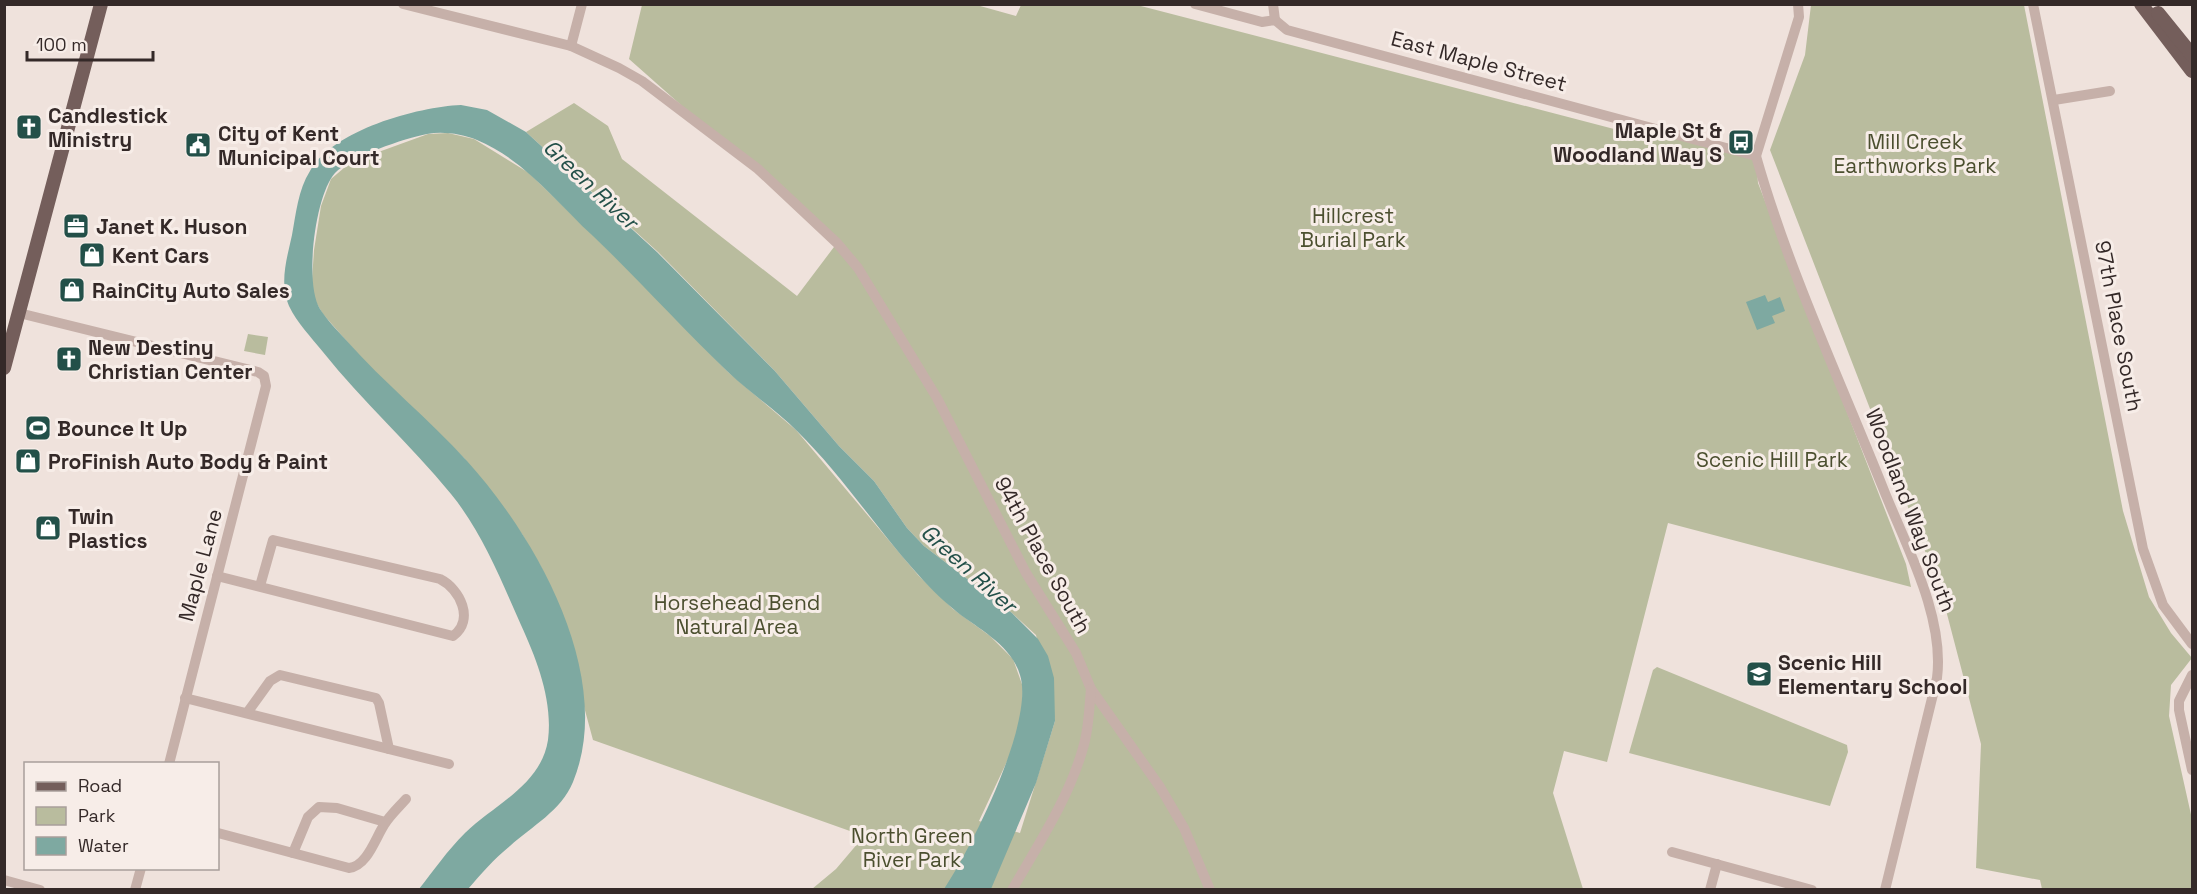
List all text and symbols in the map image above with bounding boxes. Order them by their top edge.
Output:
scale bar [27,24,153,62]
street label: East Maple Street [1388,25,1570,97]
text: 100 m [36,33,87,56]
place label: Candlestick Ministry [48,102,168,153]
church icon: Candlestick Ministry [14,112,44,142]
place label: Maple St & Woodland Way S [1553,117,1723,168]
place label: City of Kent Municipal Court [218,120,380,171]
bus stop icon: Maple St & Woodland Way S [1726,127,1756,157]
park label: Mill Creek Earthworks Park [1834,128,1996,179]
public building icon: City of Kent Municipal Court [183,130,213,160]
water label: Green River [538,133,646,237]
park label: Hillcrest Burial Park [1300,202,1406,253]
office icon: Janet K. Huson [61,211,91,241]
place label: Janet K. Huson [96,213,247,240]
street label: 97th Place South [2089,238,2149,414]
shop icon: Kent Cars [77,240,107,270]
place label: Kent Cars [112,242,209,269]
shop icon: RainCity Auto Sales [57,275,87,305]
place label: RainCity Auto Sales [92,277,290,304]
place label: New Destiny Christian Center [88,334,253,385]
church icon: New Destiny Christian Center [54,344,84,374]
street label: Woodland Way South [1860,404,1962,616]
sports icon: Bounce It Up [23,413,53,443]
place label: Bounce It Up [57,415,187,442]
shop icon: ProFinish Auto Body & Paint [13,446,43,476]
park label: Scenic Hill Park [1696,446,1848,473]
place label: ProFinish Auto Body & Paint [48,448,328,475]
street label: 94th Place South [989,472,1097,638]
place label: Twin Plastics [68,503,148,554]
street label: Maple Lane [172,506,228,624]
shop icon: Twin Plastics [33,513,63,543]
water label: Green River [915,518,1025,620]
park label: Horsehead Bend Natural Area [654,589,820,640]
place label: Scenic Hill Elementary School [1778,649,1968,700]
school or university icon: Scenic Hill Elementary School [1744,659,1774,689]
legend [24,762,219,870]
text: Road [78,774,122,797]
text: Park [78,804,116,827]
park label: North Green River Park [851,822,973,873]
text: Water [78,834,129,857]

